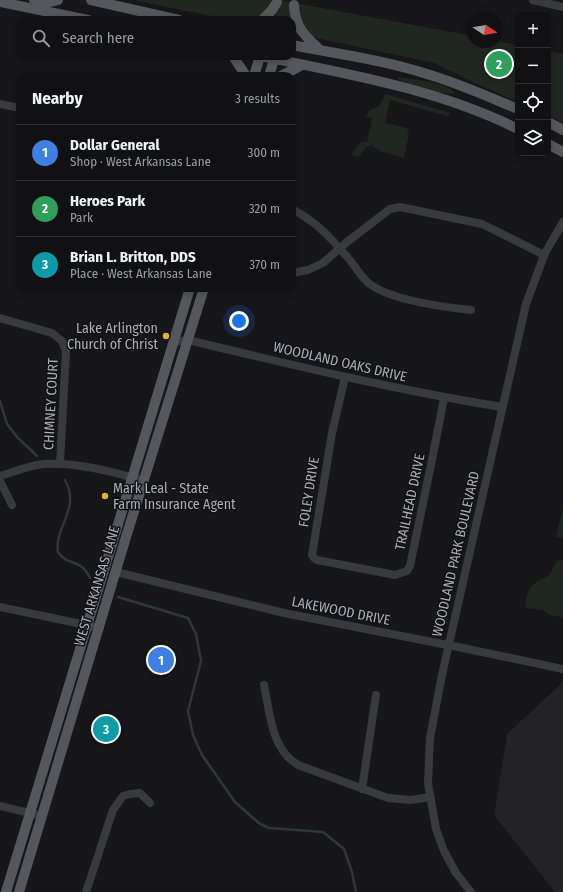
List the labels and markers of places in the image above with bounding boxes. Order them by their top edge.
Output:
pin: 2 [486,49,512,79]
place label: Lake Arlington Church of Christ [67,320,158,353]
marker: Lake Arlington Church of Christ [161,331,171,341]
place label: Mark Leal - State Farm Insurance Agent [113,480,236,513]
marker: Mark Leal - State Farm Insurance Agent [100,491,110,501]
pin: 1 [148,645,174,675]
pin: 3 [93,714,119,744]

